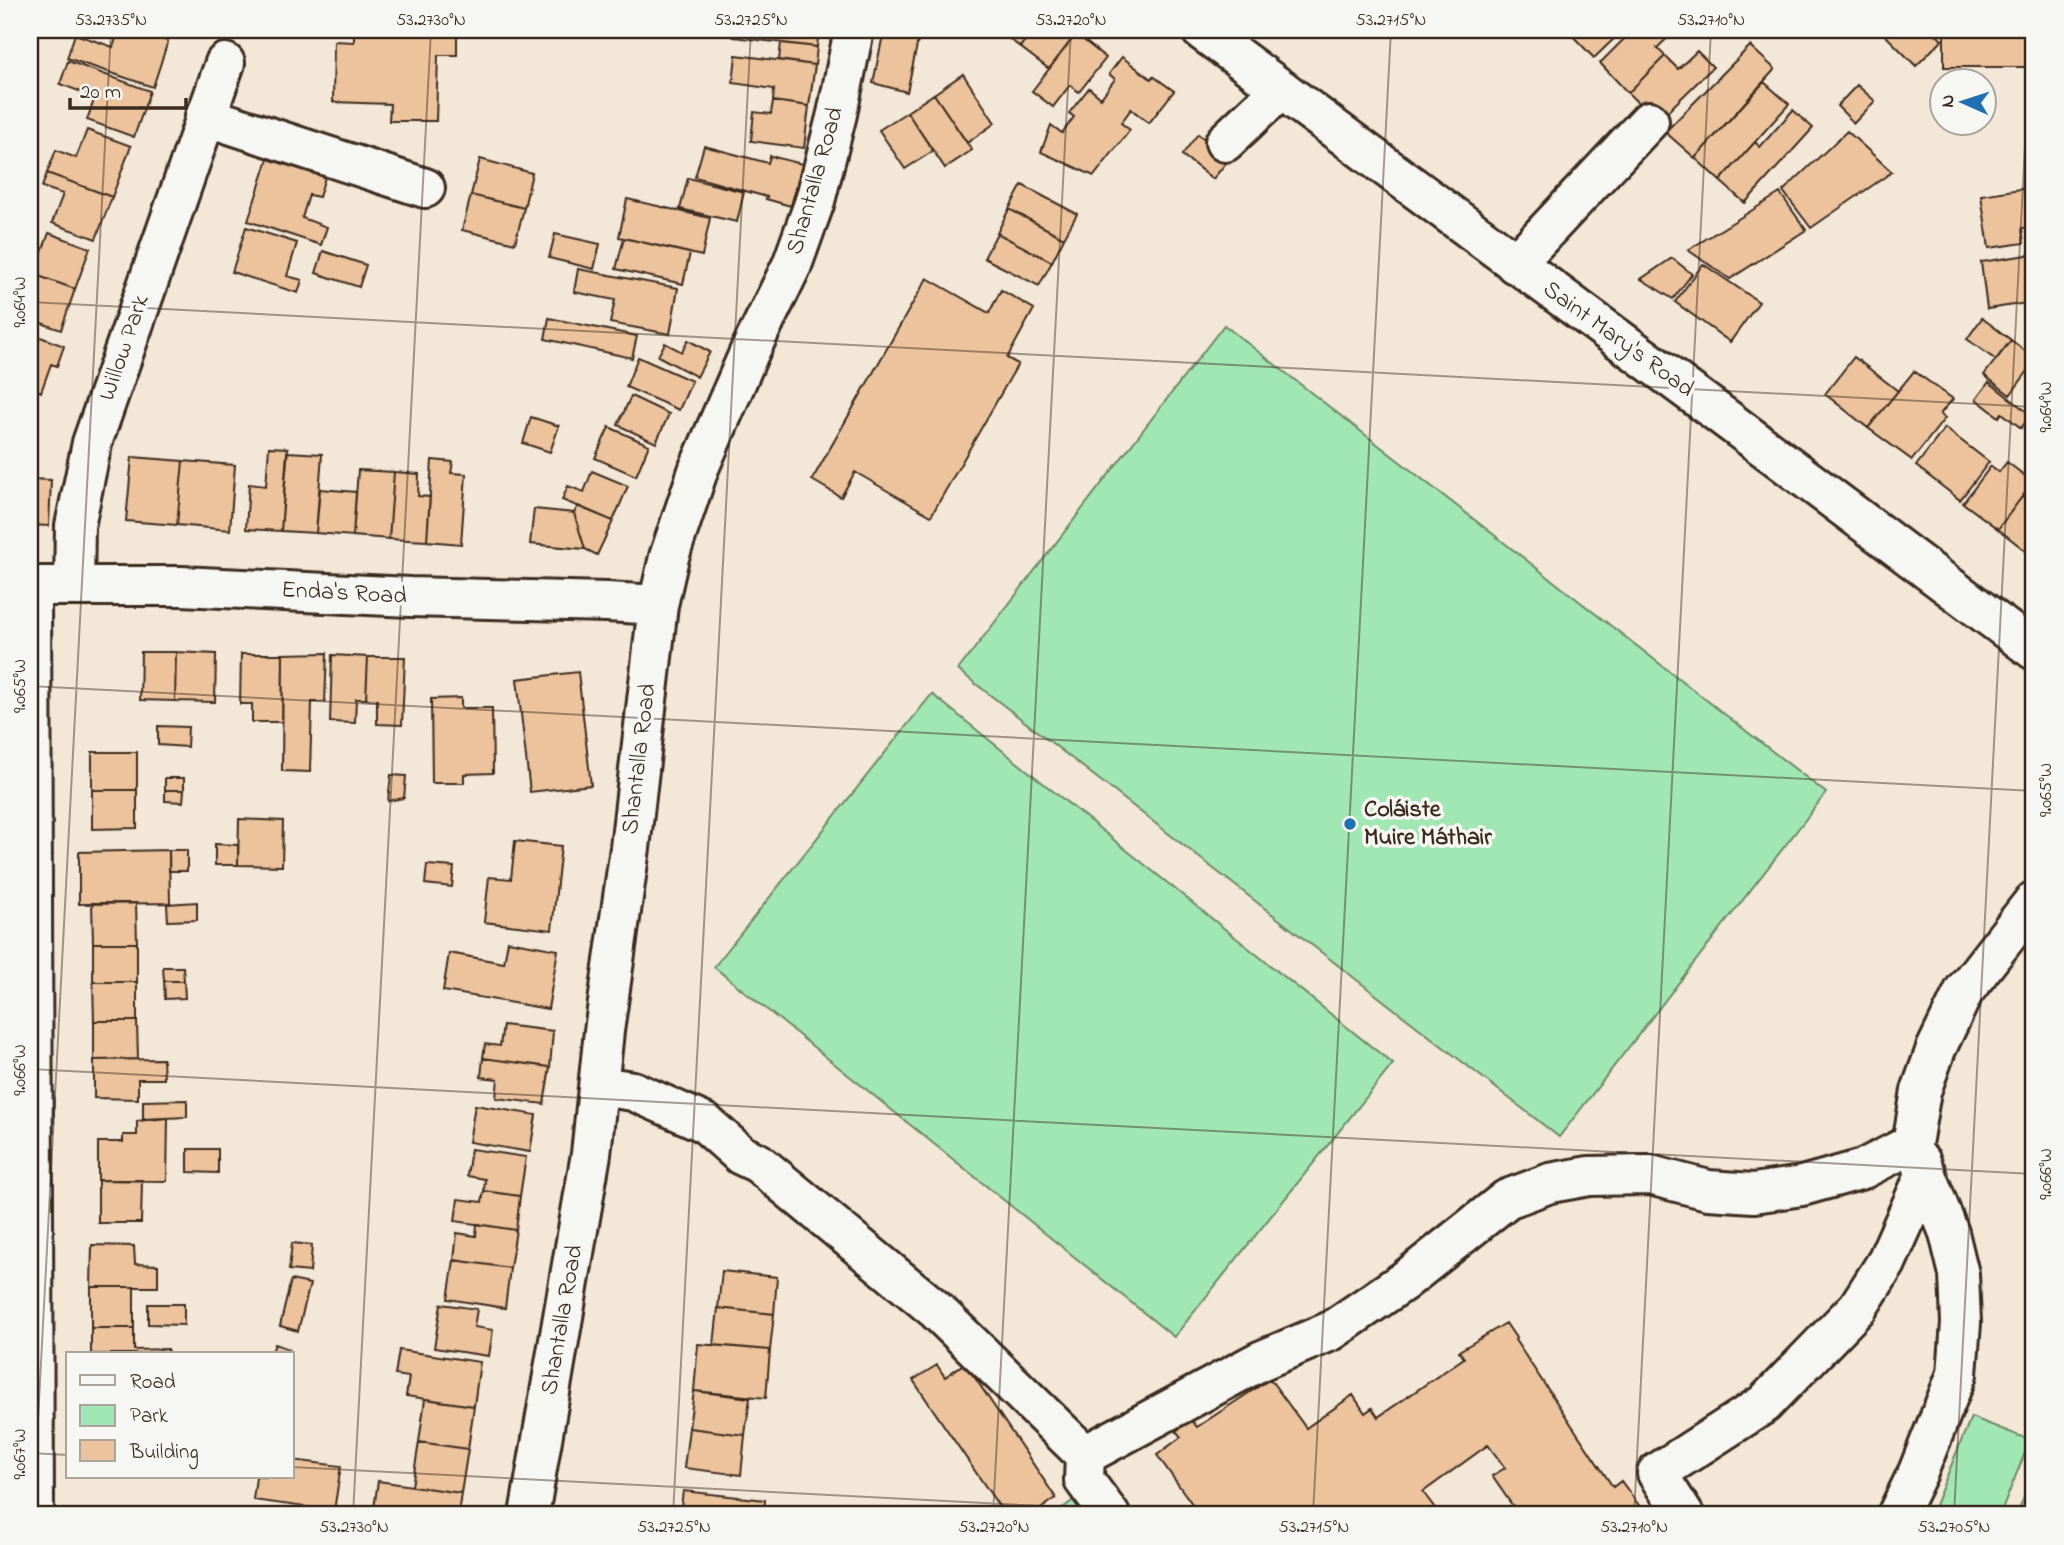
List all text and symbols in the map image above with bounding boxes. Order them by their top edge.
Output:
text: 53.2735°N [75,8,147,34]
text: 53.2730°N [396,8,466,34]
text: 53.2725°N [714,8,788,34]
text: 53.2720°N [1035,8,1107,34]
text: 53.2715°N [1356,8,1426,34]
text: 53.2710°N [1677,8,1745,34]
scale bar [70,66,186,110]
north arrow [1927,66,1997,136]
text: 20 m [80,78,121,108]
text: N [1935,94,1962,108]
street label: Shantalla Road [778,103,854,259]
street label: Saint Mary's Road [1534,273,1701,408]
text: 9.064°W [8,276,34,327]
street label: Willow Park [91,290,160,406]
text: 9.064°W [2034,381,2060,432]
street label: Enda's Road [280,573,408,615]
text: 9.065°W [8,659,34,713]
street label: Shantalla Road [613,681,667,836]
text: 9.065°W [2034,763,2060,817]
place label: Coláiste Muire Máthair [1364,793,1492,856]
marker: Coláiste Muire Máthair [1342,816,1358,832]
text: 9.066°W [8,1044,34,1096]
text: 9.066°W [2034,1148,2060,1200]
street label: Shantalla Road [533,1242,594,1398]
legend [66,1352,294,1478]
text: Road [130,1368,176,1398]
text: Park [130,1402,169,1432]
text: 9.067°W [8,1428,34,1479]
text: Building [129,1438,199,1470]
text: 53.2730°N [319,1515,389,1541]
text: 53.2725°N [637,1515,711,1541]
text: 53.2720°N [958,1515,1030,1541]
text: 53.2715°N [1279,1515,1349,1541]
text: 53.2710°N [1600,1515,1668,1541]
text: 53.2705°N [1918,1515,1990,1541]

